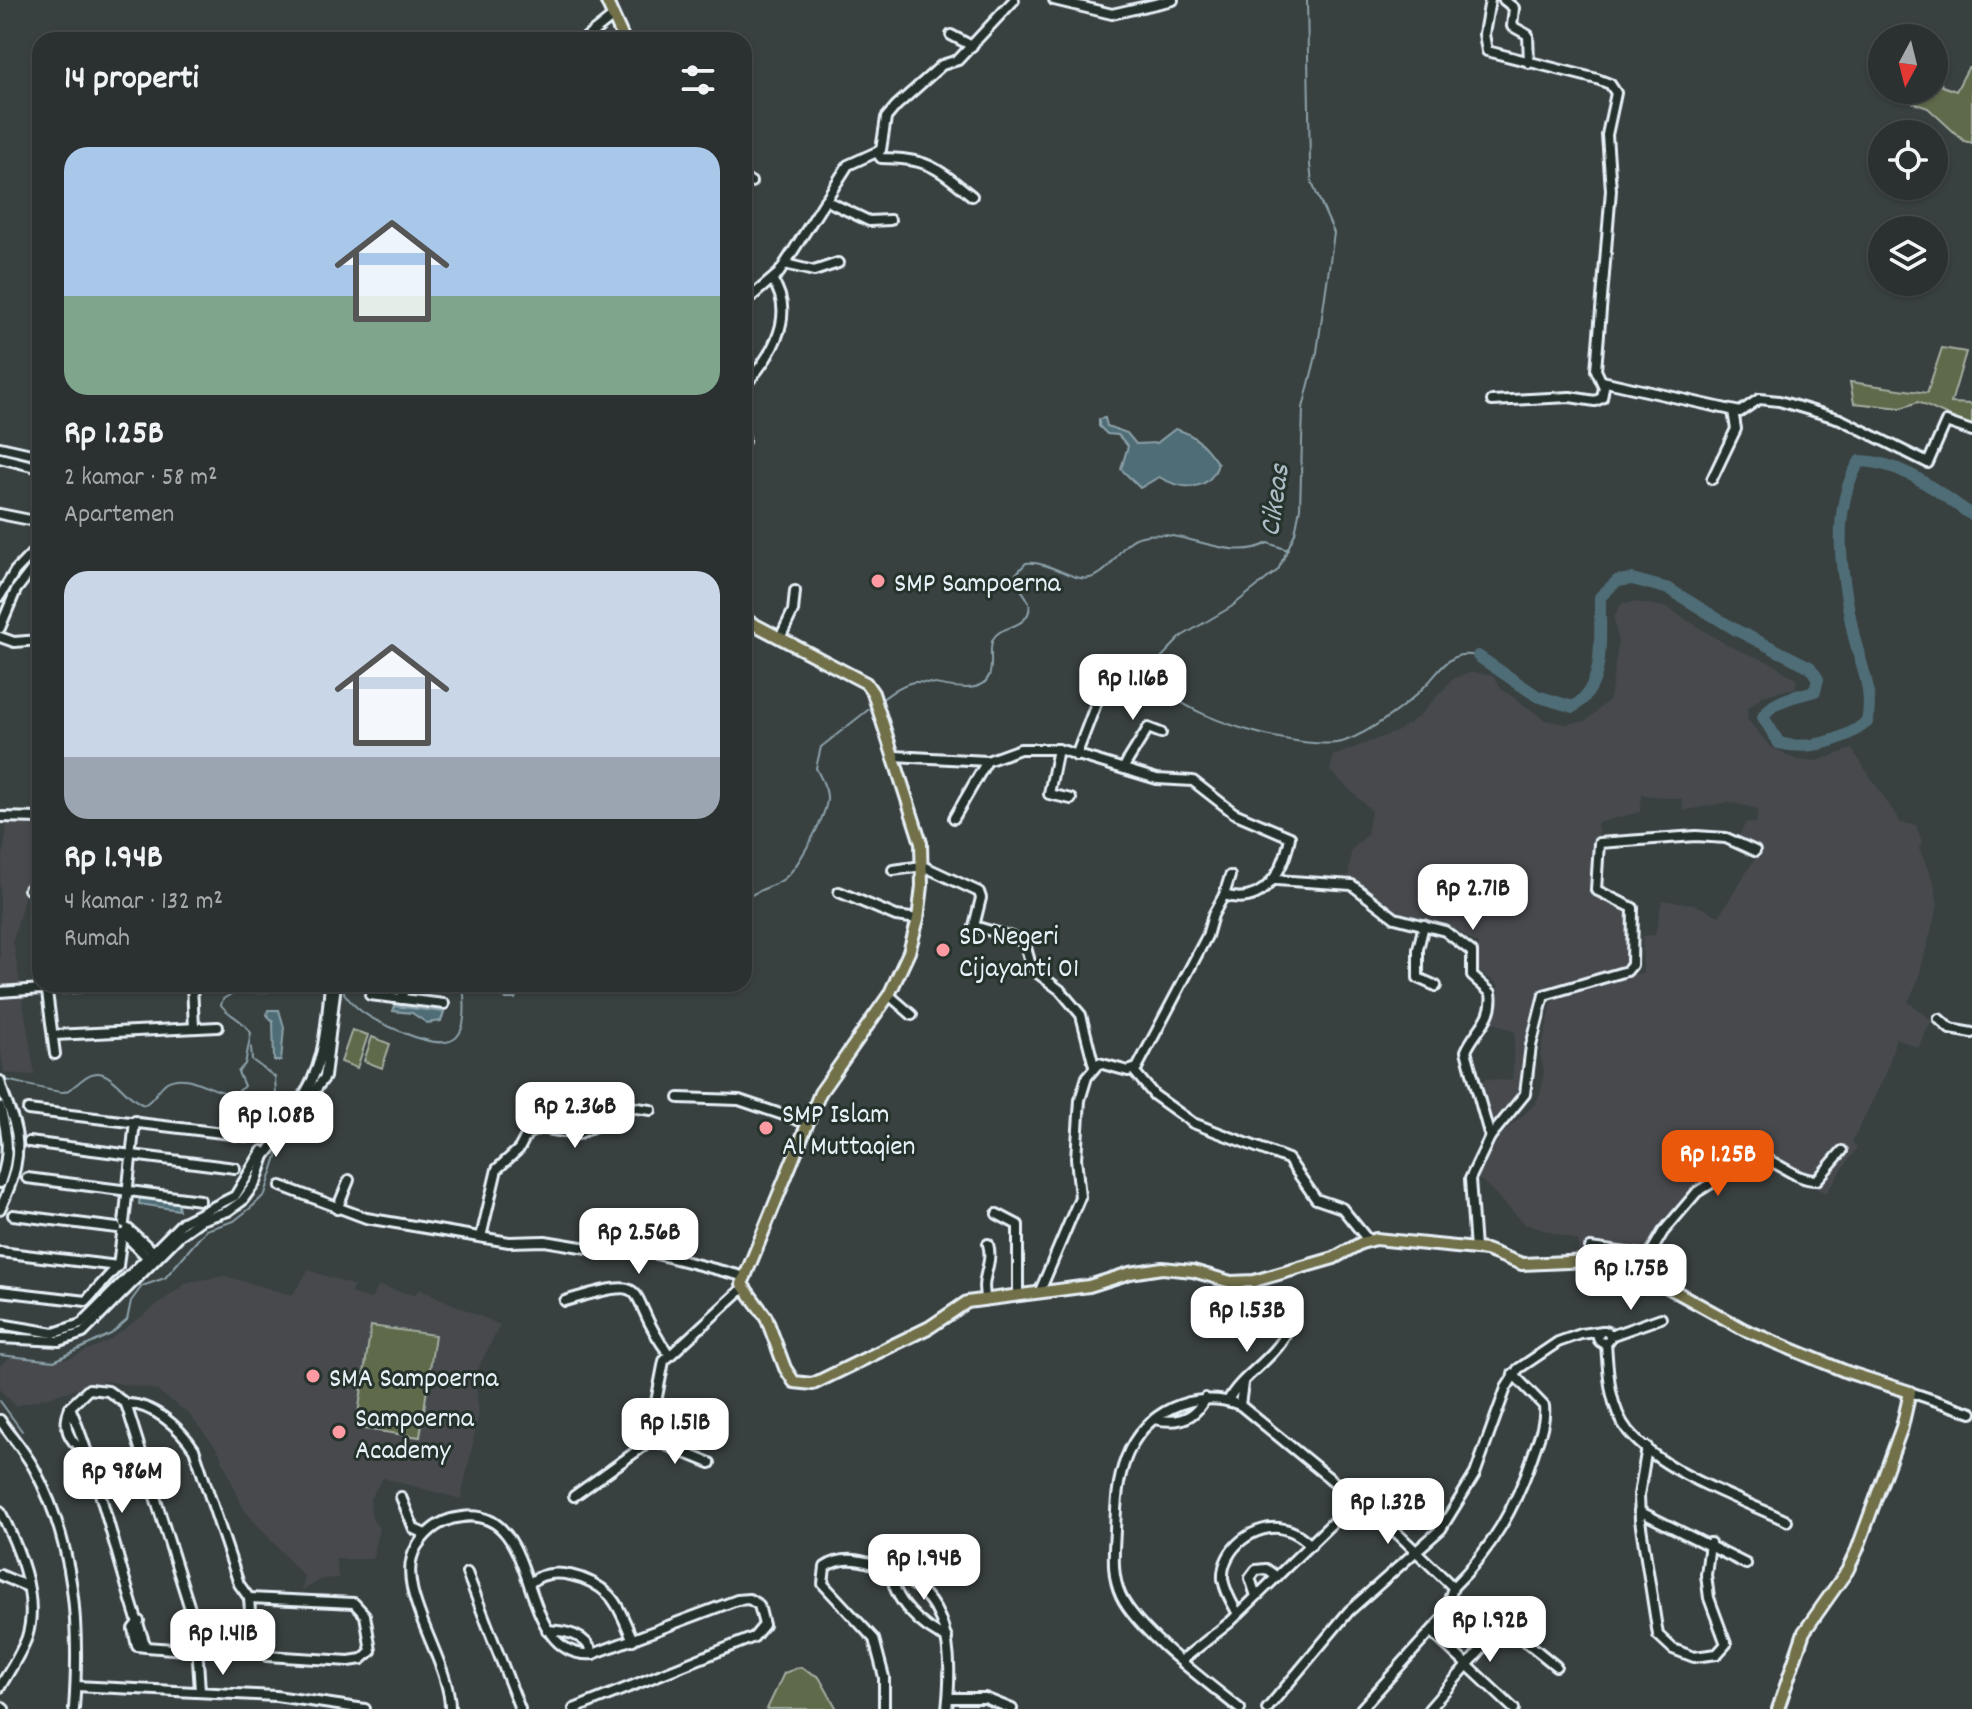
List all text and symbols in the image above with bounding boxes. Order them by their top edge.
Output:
north arrow [1868,24,1948,104]
map controls [1868,24,1948,296]
text: 14 properti [64,56,199,105]
icon: filters [676,58,720,102]
button: locate [1868,120,1948,200]
icon: home [320,199,464,343]
button: layers [1868,216,1948,296]
text: Rp 1.25B [64,411,164,460]
text: 2 kamar · 58 m² [64,460,217,497]
water label: Cikeas [1251,460,1304,540]
text: Apartemen [64,497,174,534]
place label: SMP Sampoerna [894,566,1062,606]
marker: SMP Sampoerna [869,572,887,590]
icon: home [320,623,464,767]
pin: Rp 1.16B [1050,654,1216,722]
text: Rp 1.16B [1097,661,1169,698]
text: Rp 1.94B [64,835,163,884]
pin: Rp 2.71B [1390,864,1556,932]
text: Rp 2.71B [1436,871,1510,908]
text: 4 kamar · 132 m² [64,884,223,921]
place label: SD Negeri Cijayanti 01 [959,919,1079,991]
text: Rumah [64,921,130,958]
marker: SD Negeri Cijayanti 01 [934,941,952,959]
pin: Rp 2.36B [492,1082,658,1150]
text: Rp 2.36B [534,1089,616,1126]
pin: Rp 1.08B [193,1091,359,1159]
place label: SMP Islam Al Muttaqien [782,1097,915,1169]
text: Rp 1.08B [237,1098,315,1135]
marker: SMP Islam Al Muttaqien [757,1119,775,1137]
pin: Rp 1.25B [1635,1130,1801,1198]
text: Rp 1.25B [1680,1137,1756,1174]
pin: Rp 2.56B [556,1208,722,1276]
text: Rp 2.56B [597,1215,681,1252]
pin: Rp 1.75B [1548,1244,1714,1312]
text: Rp 1.75B [1594,1251,1668,1288]
pin: Rp 1.53B [1164,1286,1330,1354]
text: Rp 1.53B [1209,1293,1285,1330]
place label: SMA Sampoerna [329,1361,499,1401]
marker: SMA Sampoerna [304,1367,322,1385]
pin: Rp 1.51B [592,1398,758,1466]
place label: Sampoerna Academy [355,1401,475,1473]
text: Rp 1.51B [640,1405,710,1442]
marker: Sampoerna Academy [330,1423,348,1441]
pin: Rp 986M [48,1447,196,1515]
text: Rp 986M [82,1454,162,1491]
pin: Rp 1.32B [1305,1478,1471,1546]
text: Rp 1.32B [1350,1485,1426,1522]
pin: Rp 1.94B [841,1534,1007,1602]
text: Rp 1.94B [886,1541,962,1578]
pin: Rp 1.92B [1407,1596,1573,1664]
text: Rp 1.92B [1452,1603,1528,1640]
pin: Rp 1.41B [140,1609,306,1677]
text: Rp 1.41B [188,1616,258,1653]

